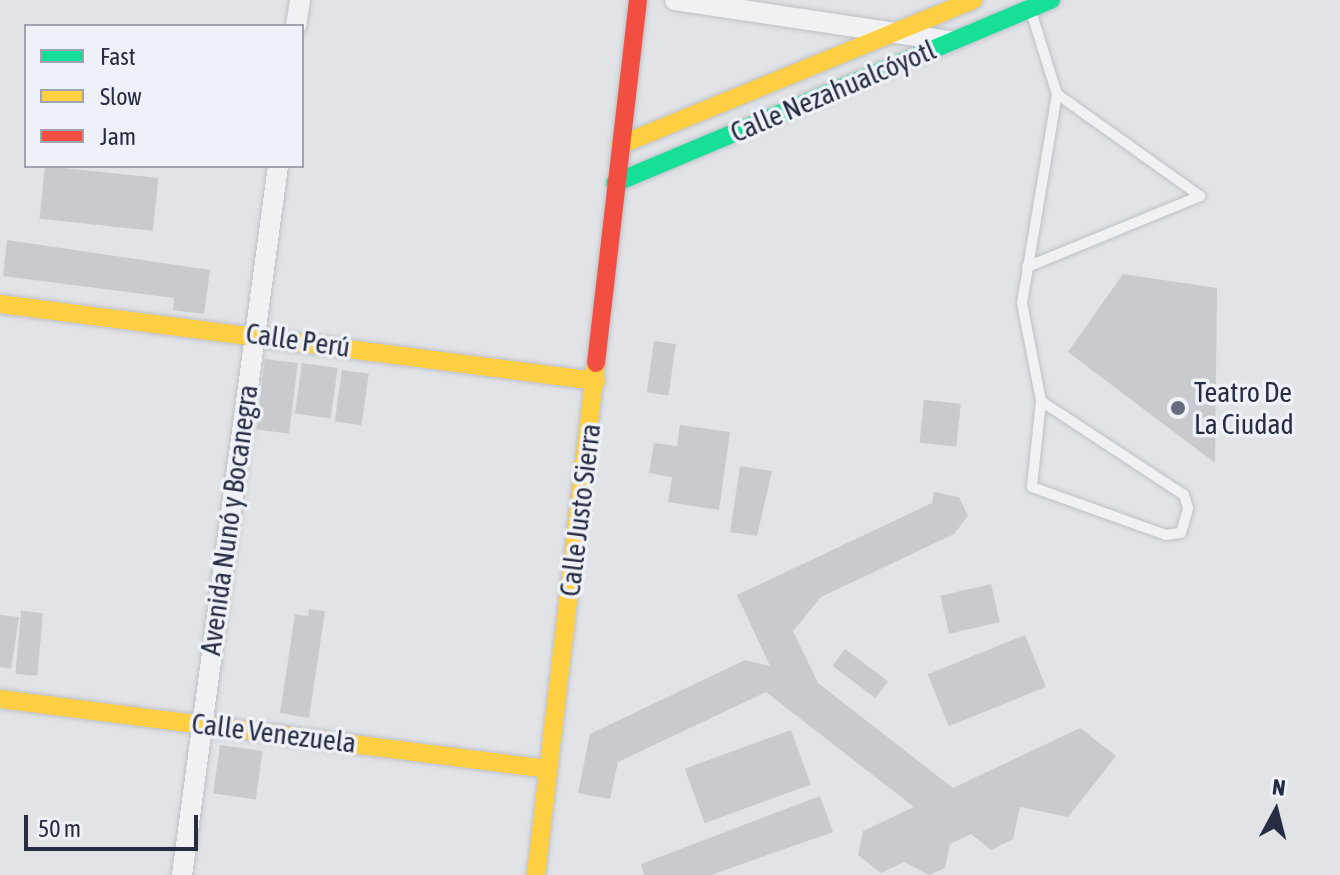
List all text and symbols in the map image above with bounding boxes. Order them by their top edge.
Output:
legend [24,24,304,168]
street label: Calle Nezahualcóyotl [725,33,941,149]
text: Fast [100,43,136,70]
text: Slow [100,83,142,110]
text: Jam [100,123,136,150]
street label: Calle Perú [244,316,352,364]
place label: Teatro De La Ciudad [1194,375,1294,441]
street label: Avenida Nunó y Bocanegra [193,383,265,657]
marker: Teatro De La Ciudad [1169,399,1187,417]
street label: Calle Justo Sierra [553,422,607,598]
street label: Calle Venezuela [190,706,358,760]
north arrow [1236,771,1316,851]
text: N [1271,773,1287,801]
scale bar [28,799,202,849]
text: 50 m [38,815,81,842]

